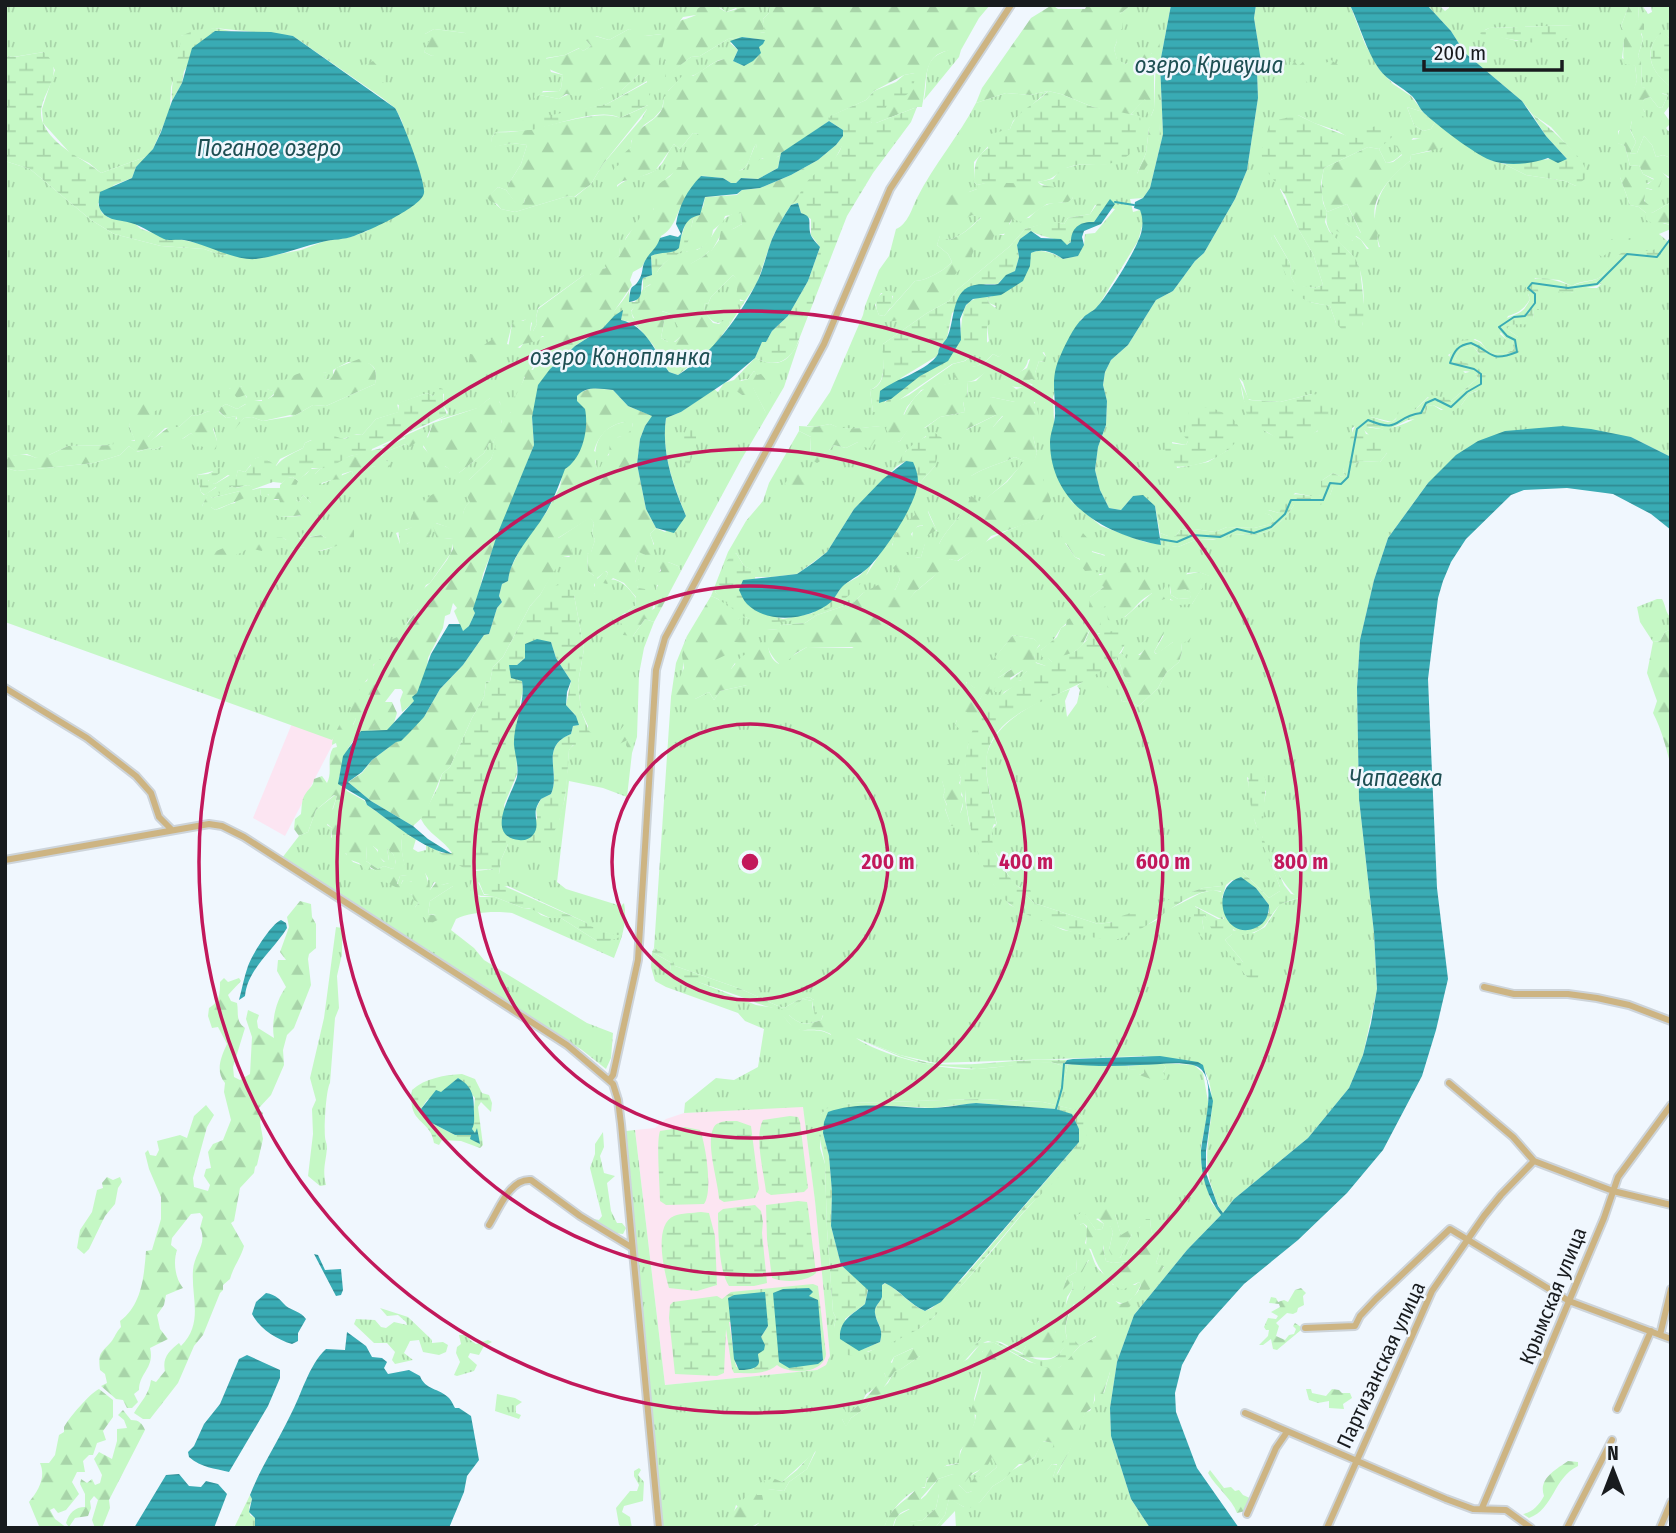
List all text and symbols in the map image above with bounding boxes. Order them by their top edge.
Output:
scale bar [1424,28,1562,72]
text: 200 m [1434,40,1486,66]
water label: озеро Кривуша [1134,51,1284,79]
water label: Поганое озеро [197,134,341,162]
water label: озеро Коноплянка [530,343,710,371]
water label: Чапаевка [1349,764,1443,792]
text: 200 m [860,849,915,875]
text: 400 m [999,849,1053,875]
text: 600 m [1136,849,1190,875]
text: 800 m [1274,849,1328,875]
centre of rings [738,850,762,874]
street label: Крымская улица [1514,1223,1592,1369]
street label: Партизанская улица [1331,1278,1431,1452]
north arrow [1578,1435,1648,1505]
text: N [1607,1442,1619,1465]

